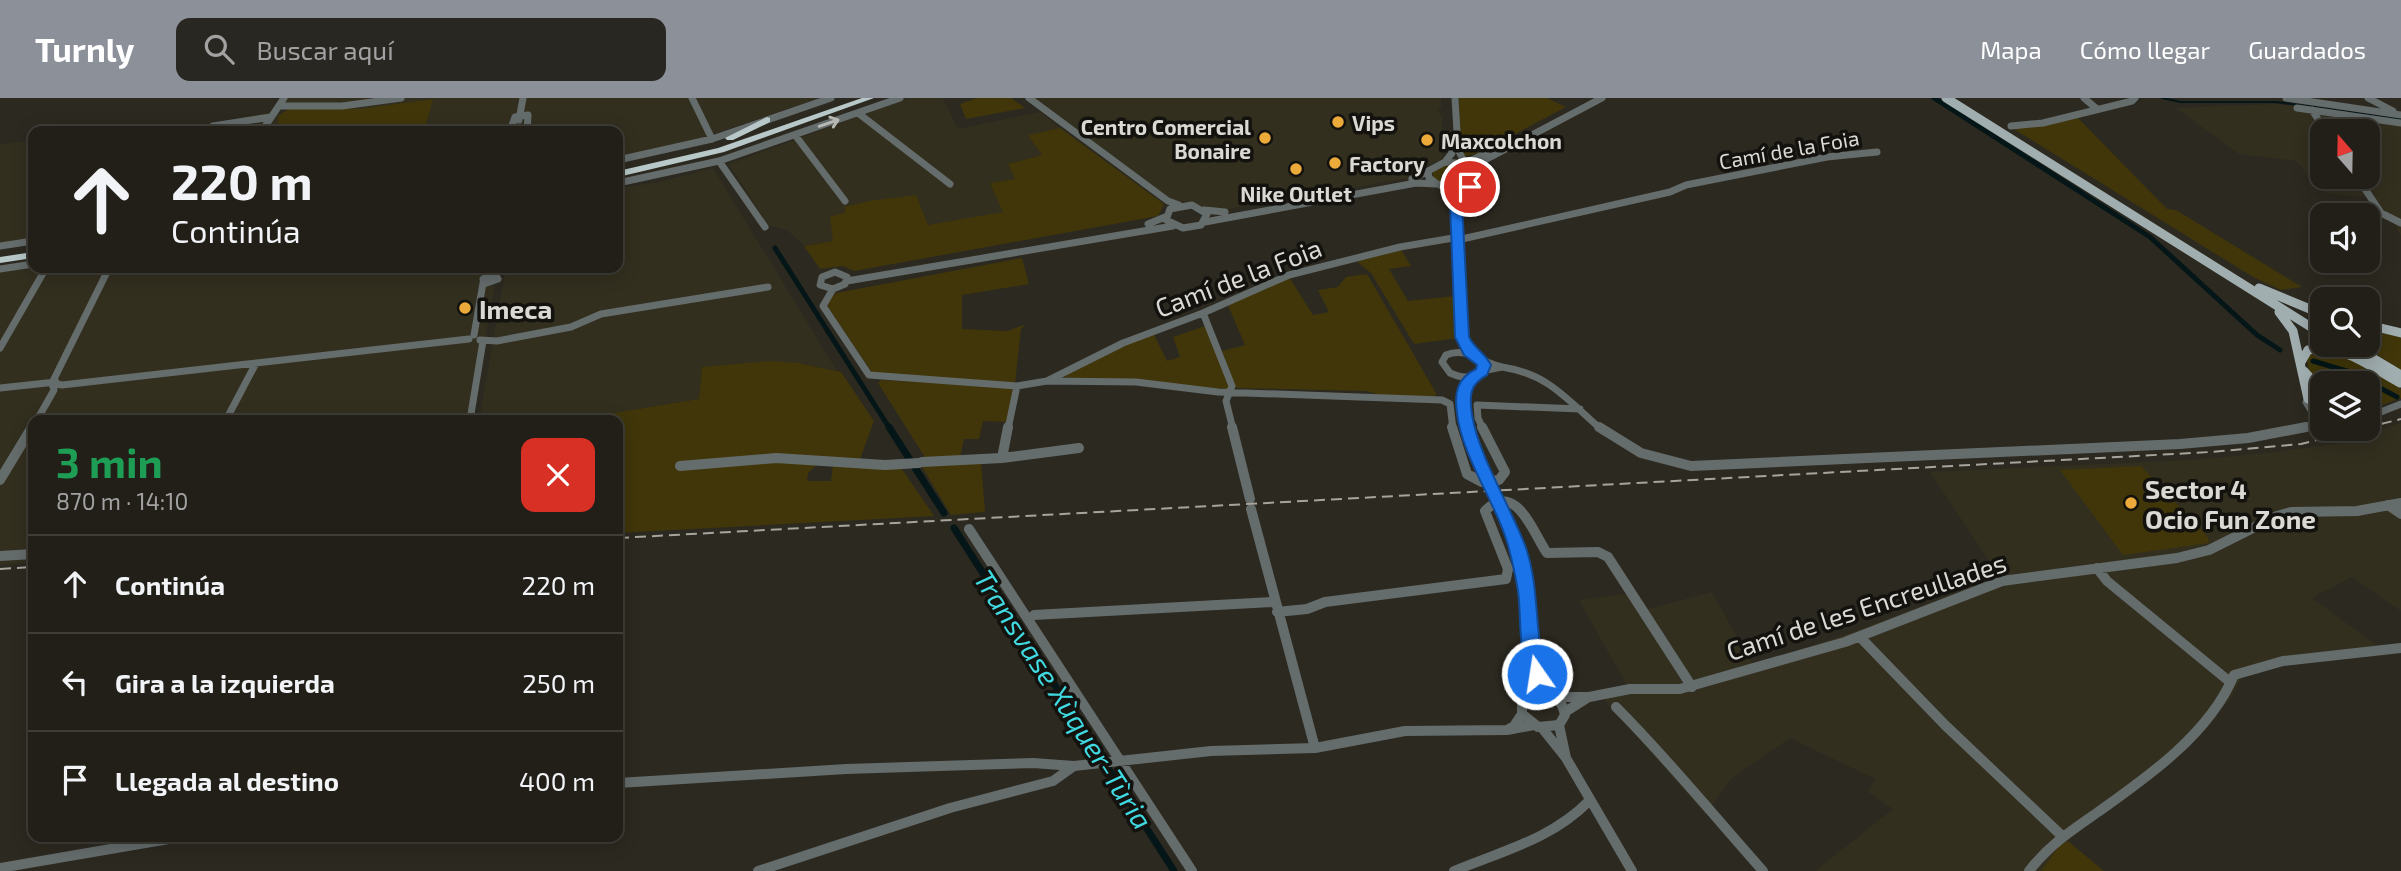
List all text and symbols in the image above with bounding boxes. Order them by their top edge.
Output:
search box [176,18,666,81]
text: Turnly [35,29,134,69]
icon: search [200,30,238,68]
text: Buscar aquí [256,34,394,65]
text: Mapa [1980,35,2042,64]
text: Cómo llegar [2080,35,2210,64]
text: Guardados [2248,35,2366,64]
place label: Vips [1352,110,1395,135]
place label: Centro Comercial Bonaire [1081,114,1251,163]
marker: Vips [1330,114,1346,130]
one-way arrow [818,116,840,128]
north arrow [2310,119,2380,189]
map controls [2310,119,2380,441]
street label: Camí de la Foia [1717,124,1861,174]
place label: Maxcolchon [1441,128,1562,153]
marker: Centro Comercial Bonaire [1257,130,1273,146]
marker: Maxcolchon [1419,132,1435,148]
text: 220 m [171,151,313,210]
place label: Factory [1349,151,1425,177]
icon: ahead [56,154,147,245]
marker: Factory [1327,155,1343,171]
pin [1440,157,1500,217]
marker: Nike Outlet [1288,161,1304,177]
icon: arrive [1451,168,1489,206]
place label: Nike Outlet [1240,181,1352,206]
button: sound [2310,203,2380,273]
text: Continúa [171,211,301,249]
street label: Camí de la Foia [1150,231,1326,323]
button: search [2310,287,2380,357]
place label: Imeca [479,293,552,324]
marker: Imeca [457,300,473,316]
button: layers [2310,371,2380,441]
text: 3 min [56,436,163,486]
button: close [521,438,595,512]
place label: Sector 4 Ocio Fun Zone [2145,473,2316,534]
text: 870 m · 14:10 [56,487,188,515]
marker: Sector 4 Ocio Fun Zone [2123,495,2139,511]
street label: Camí de les Encreullades [1722,546,2010,666]
water label: Transvase Xùquer-Tùria [967,563,1161,835]
icon: ahead [56,565,94,603]
text: Continúa [115,569,225,600]
text: 220 m [522,569,595,600]
position arrow [1500,637,1574,711]
icon: left [56,663,94,701]
text: Gira a la izquierda [115,667,335,698]
text: 250 m [522,667,595,698]
icon: arrive [56,761,94,799]
text: Llegada al destino [115,765,339,796]
text: 400 m [519,765,595,796]

